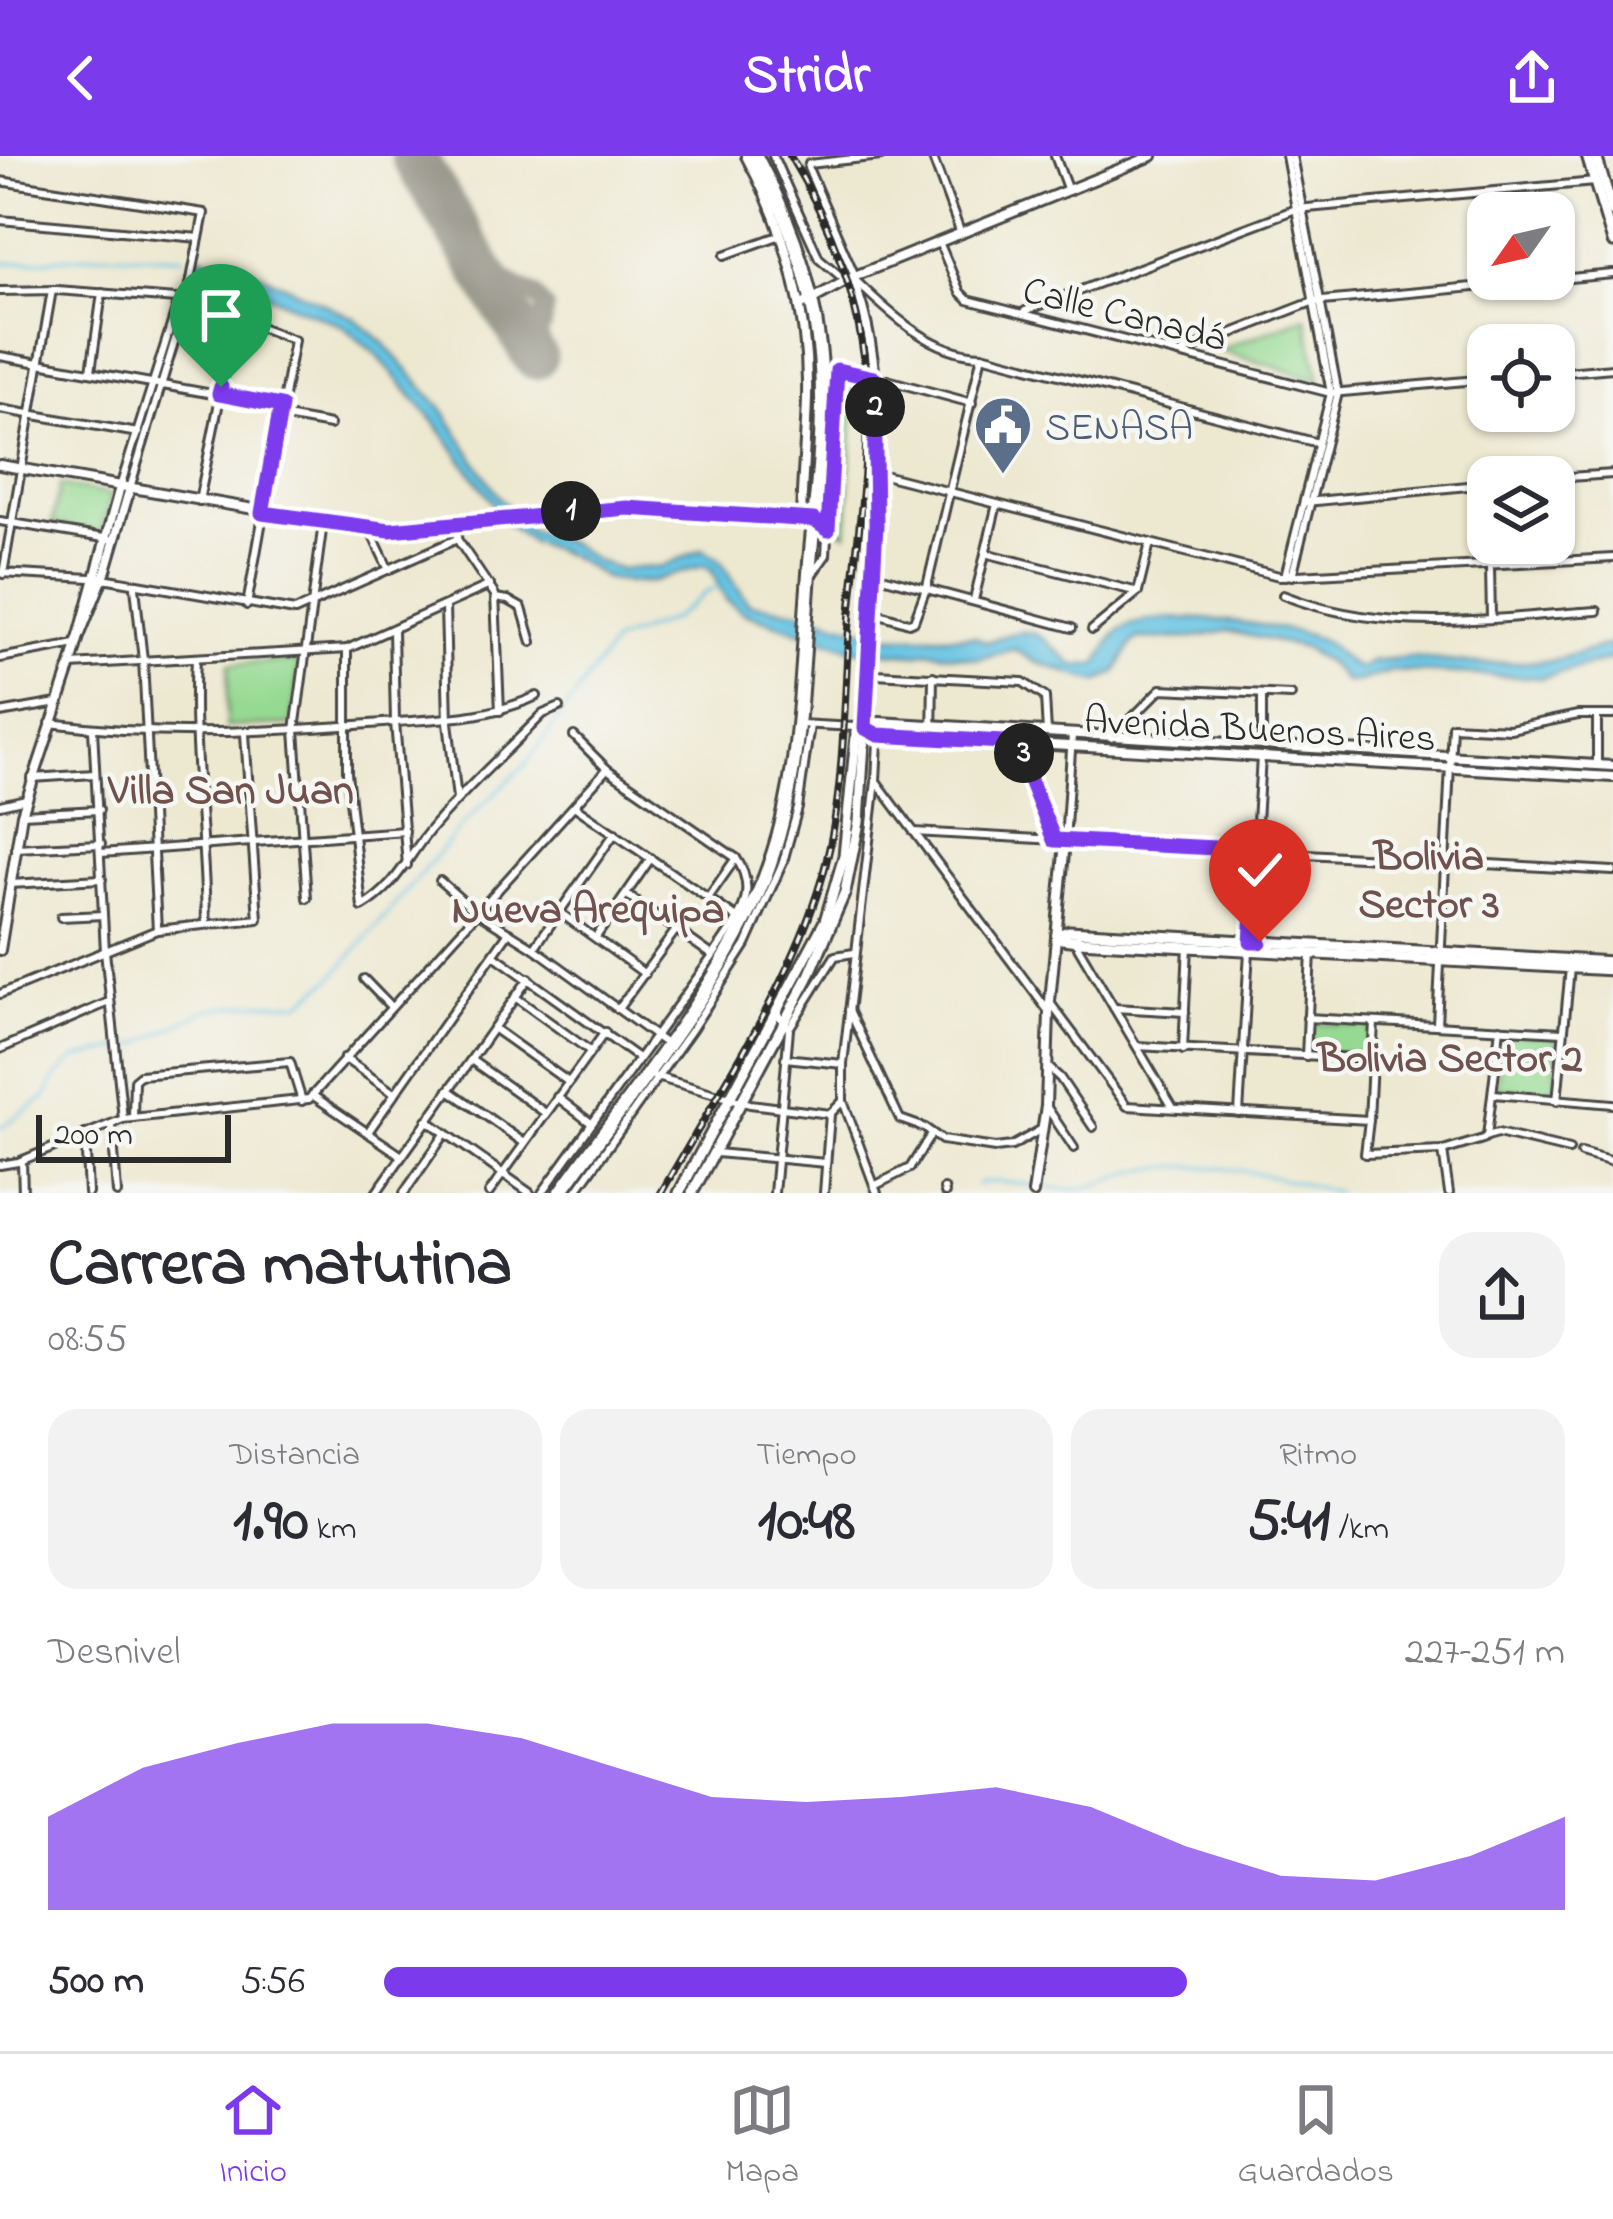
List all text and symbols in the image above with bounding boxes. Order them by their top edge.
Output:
text: Stridr [743,39,870,117]
icon: back [48,45,114,111]
icon: share [1499,45,1565,111]
north arrow [1467,192,1575,300]
map controls [1467,192,1575,564]
pin [170,264,272,387]
street label: Calle Canadá [1016,264,1232,369]
icon: arrive [188,282,254,348]
button: locate [1467,324,1575,432]
pin: 2 [845,377,905,437]
text: 2 [867,383,883,431]
public building icon: SENASA [972,394,1034,476]
place label: SENASA [1045,401,1193,458]
button: layers [1467,456,1575,564]
pin: 1 [541,481,601,541]
text: 1 [566,487,576,535]
street label: Avenida Buenos Aires [1082,694,1437,769]
pin: 3 [994,723,1054,783]
text: 3 [1017,729,1031,777]
district label: Villa San Juan [107,762,354,823]
pin [1209,819,1311,942]
district label: Bolivia Sector 3 [1358,828,1500,937]
icon: check [1227,837,1293,903]
district label: Nueva Arequipa [452,881,724,942]
district label: Bolivia Sector 2 [1315,1030,1583,1091]
scale bar [36,1109,231,1162]
text: 200 m [54,1112,133,1160]
text: Carrera matutina [48,1219,512,1315]
button: share [1439,1232,1565,1358]
text: 08:55 [48,1312,127,1369]
text: Distancia [230,1432,360,1480]
text: Tiempo [756,1432,857,1480]
text: Ritmo [1279,1432,1357,1480]
text: 1.90 [233,1480,308,1567]
text: 10:48 [758,1480,855,1567]
text: 5:41 [1247,1480,1331,1567]
text: km [308,1506,357,1554]
text: /km [1331,1506,1389,1554]
text: Desnivel [48,1625,180,1682]
text: 227–251 m [1405,1625,1565,1682]
text: 500 m [48,1954,144,2011]
text: 5:56 [240,1954,305,2011]
tab: Inicio [219,2077,287,2197]
tab: Mapa [725,2077,799,2197]
tab: Guardados [1237,2077,1394,2197]

